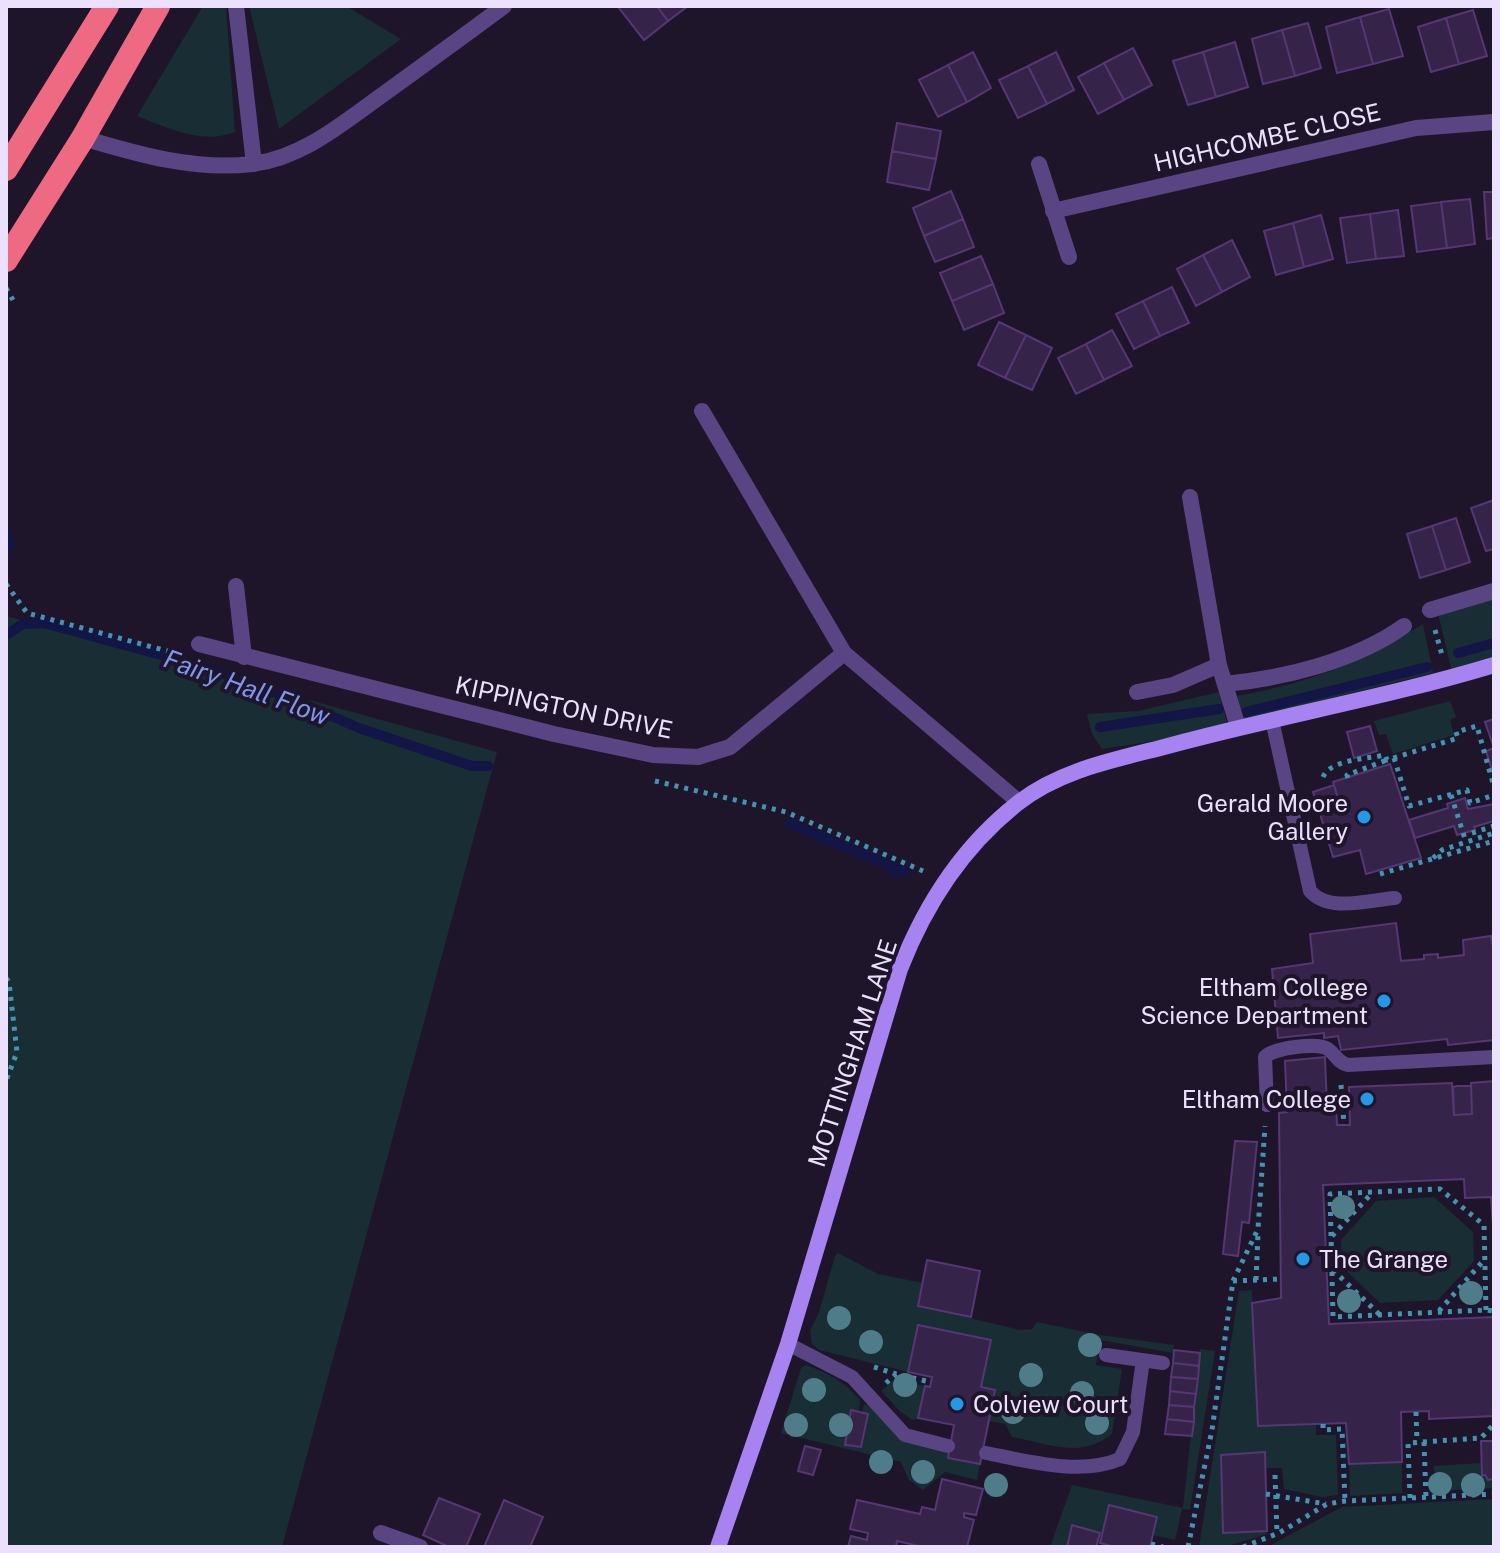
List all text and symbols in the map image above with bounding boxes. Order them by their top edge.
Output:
street label: HIGHCOMBE CLOSE [1151,97,1383,177]
water label: Fairy Hall Flow [160,643,335,732]
street label: KIPPINGTON DRIVE [453,670,675,744]
place label: Gerald Moore Gallery [1197,789,1348,845]
marker: Gerald Moore Gallery [1355,808,1373,826]
street label: MOTTINGHAM LANE [802,936,902,1170]
place label: Eltham College Science Department [1140,973,1368,1029]
marker: Eltham College Science Department [1375,992,1393,1010]
place label: Eltham College [1182,1085,1351,1113]
marker: Eltham College [1358,1090,1376,1108]
place label: The Grange [1319,1245,1448,1273]
marker: The Grange [1294,1250,1312,1268]
place label: Colview Court [973,1390,1128,1418]
marker: Colview Court [948,1395,966,1413]

